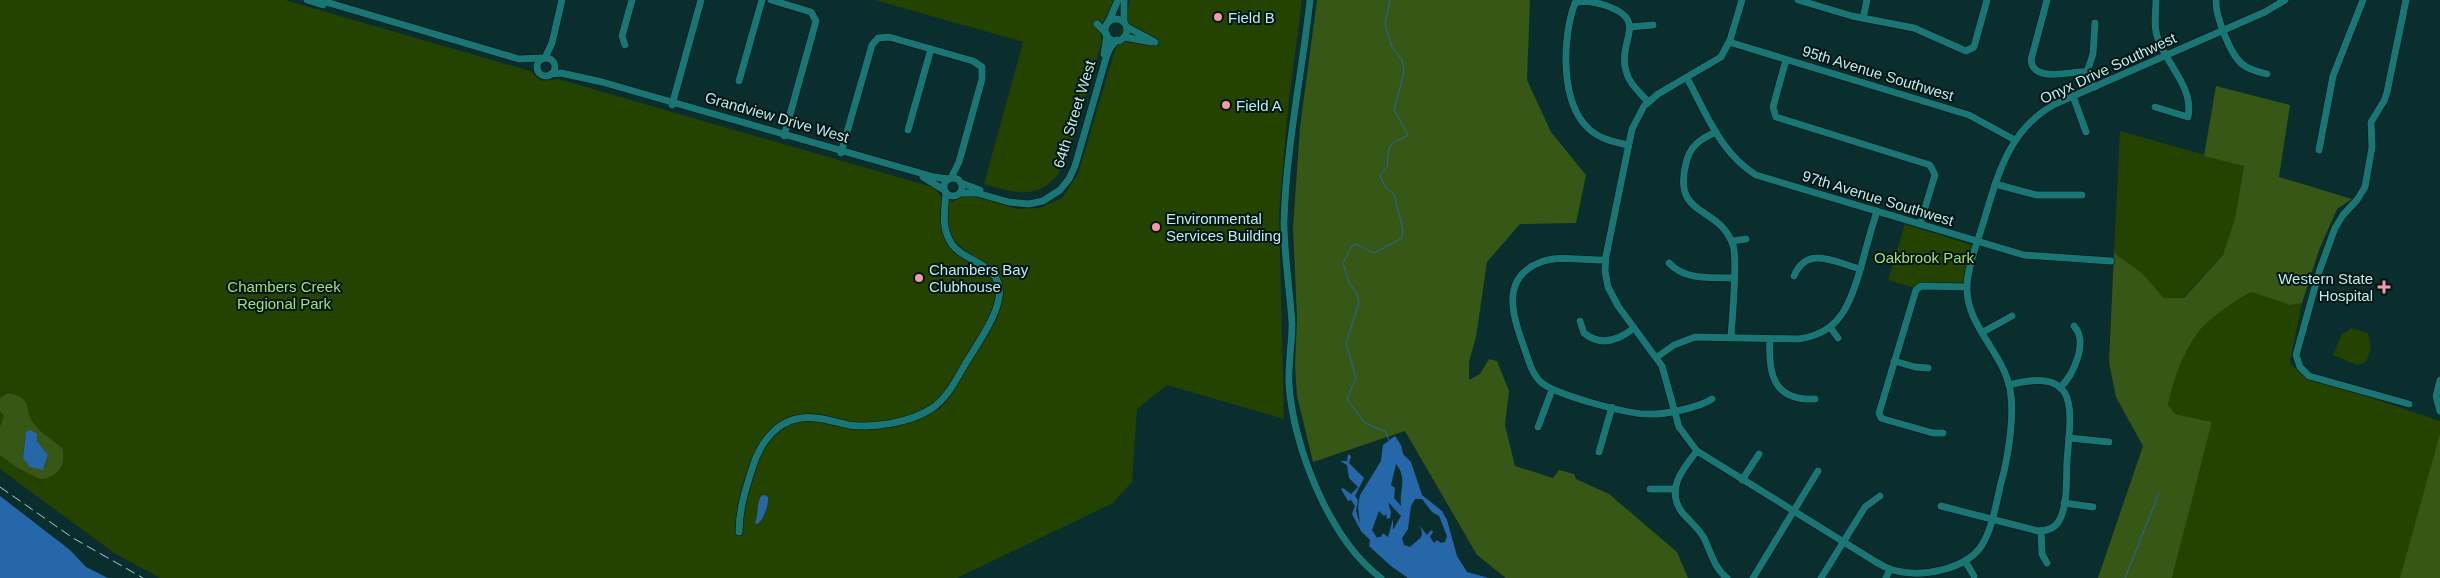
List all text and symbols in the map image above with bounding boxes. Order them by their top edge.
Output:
place label: Field B [1228,9,1275,26]
marker: Field B [1212,11,1224,23]
street label: Onyx Drive Southwest [2037,29,2180,107]
street label: 95th Avenue Southwest [1800,42,1957,104]
street label: 64th Street West [1050,57,1099,170]
street label: Grandview Drive West [703,88,852,146]
place label: Field A [1236,97,1282,114]
marker: Field A [1220,99,1232,111]
street label: 97th Avenue Southwest [1800,167,1957,229]
place label: Environmental Services Building [1166,210,1281,244]
marker: Environmental Services Building [1150,221,1162,233]
park label: Oakbrook Park [1874,249,1975,266]
place label: Chambers Bay Clubhouse [929,261,1029,295]
place label: Western State Hospital [2278,270,2373,304]
marker: Chambers Bay Clubhouse [913,272,925,284]
park label: Chambers Creek Regional Park [227,278,341,312]
marker: Western State Hospital [2377,280,2391,294]

